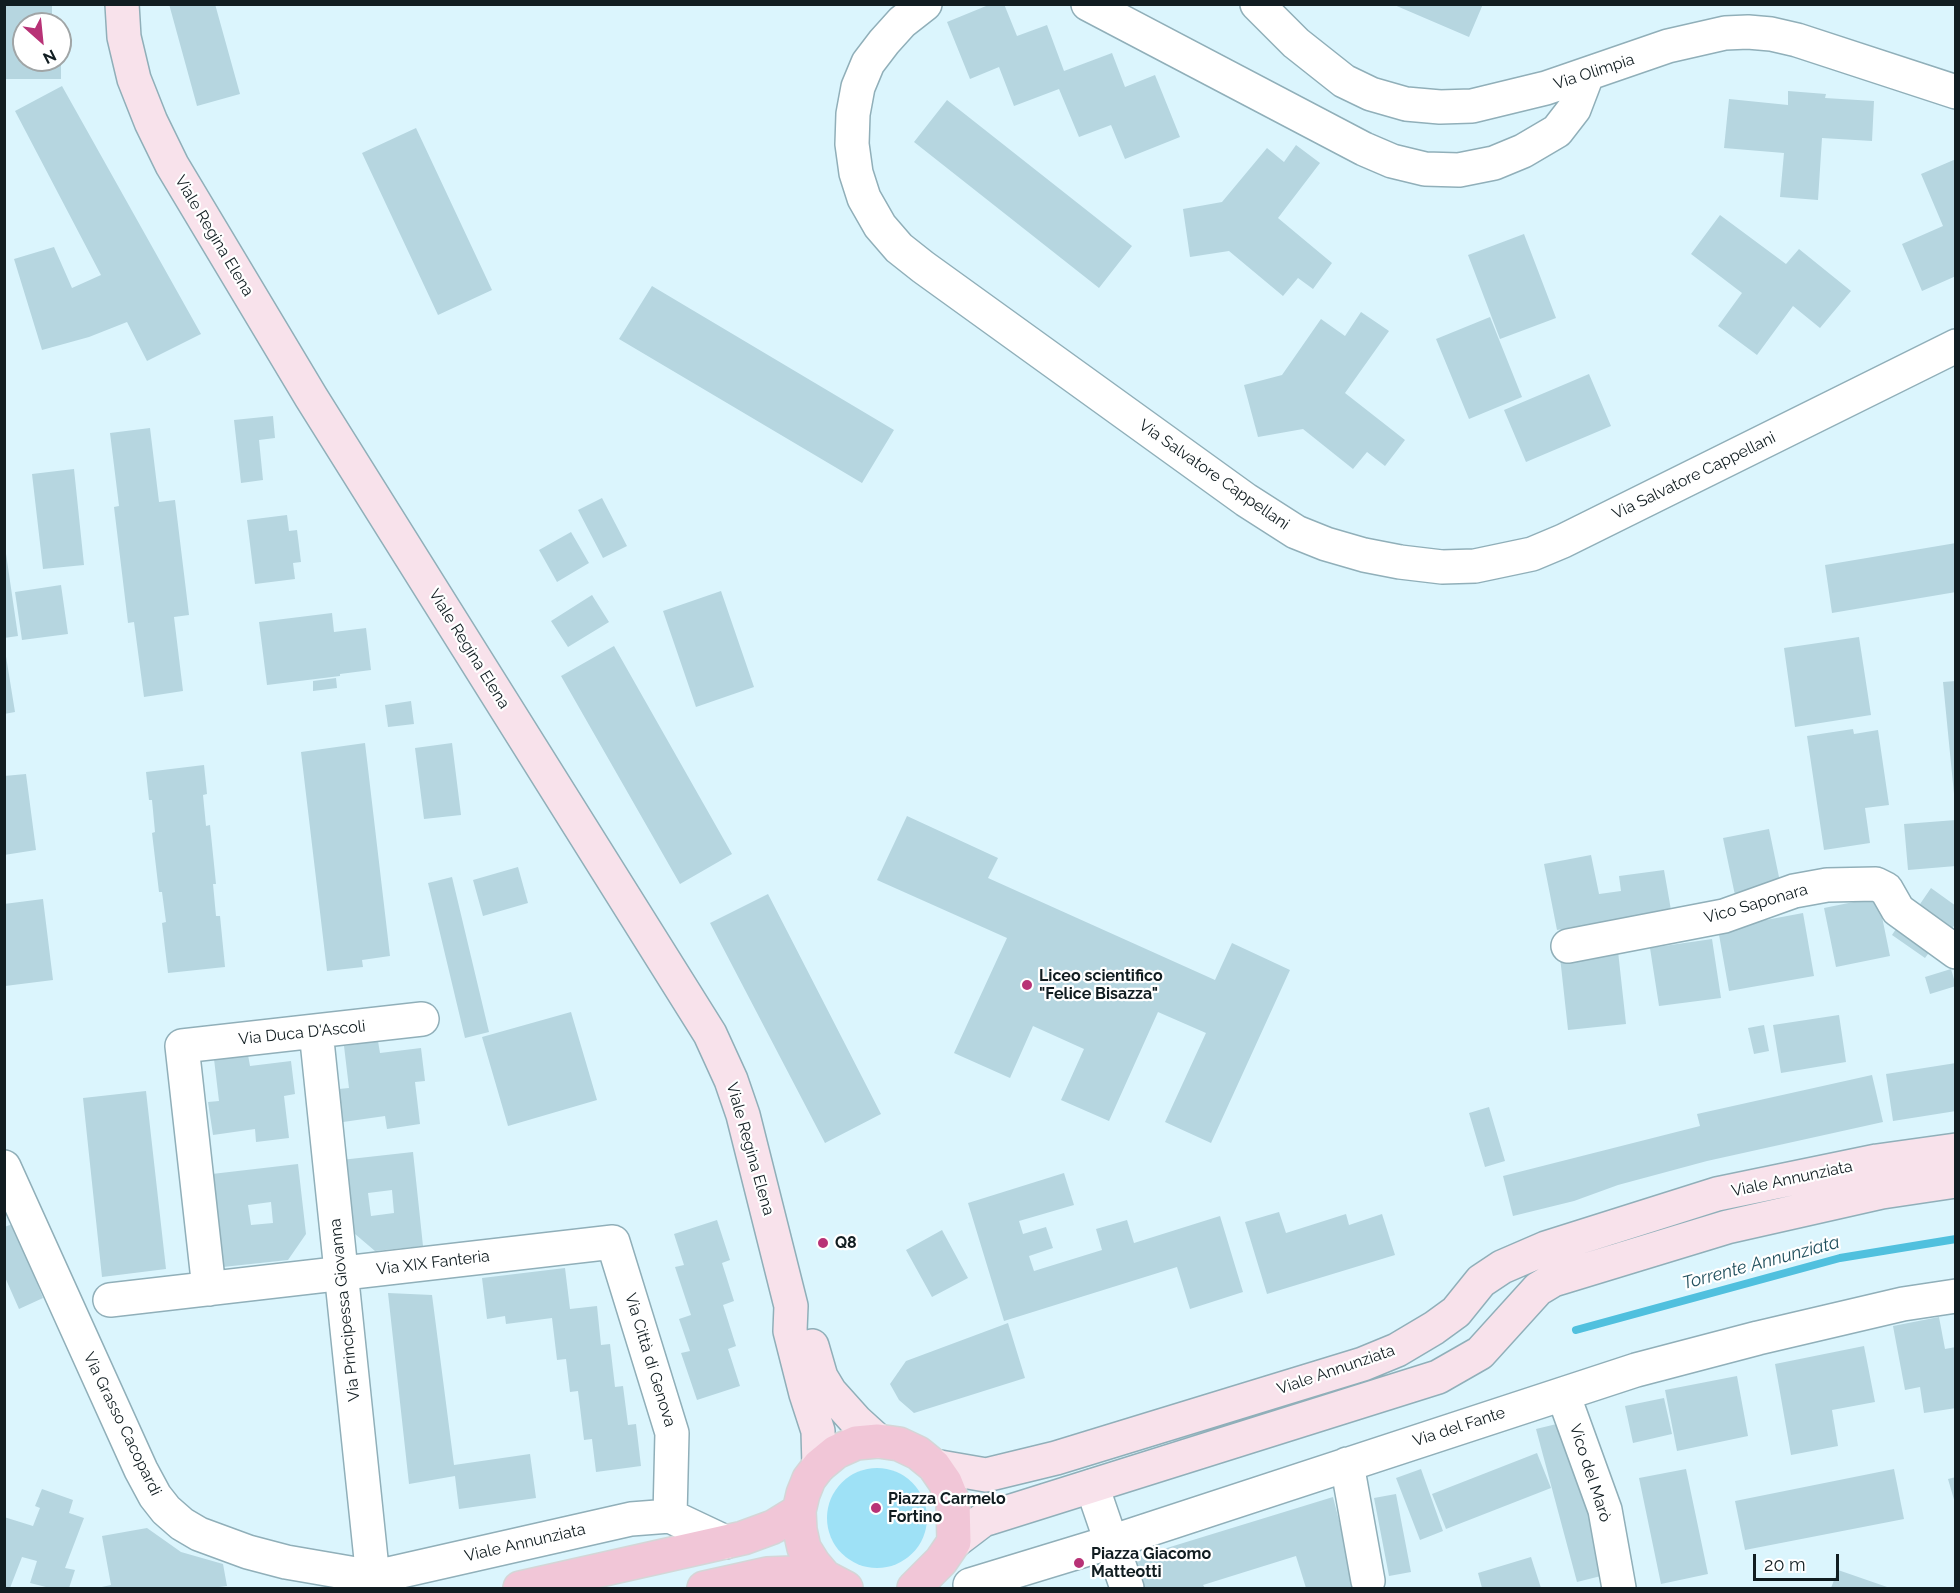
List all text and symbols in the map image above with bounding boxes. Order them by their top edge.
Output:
north arrow [12,12,72,72]
text: N [40,45,59,68]
street label: Via Olimpia [1551,50,1637,94]
street label: Viale Regina Elena [170,172,258,300]
street label: Via Salvatore Cappellani [1135,416,1293,534]
street label: Via Salvatore Cappellani [1609,428,1779,524]
street label: Viale Regina Elena [424,586,514,712]
street label: Vico Saponara [1702,880,1810,928]
place label: Liceo scientifico "Felice Bisazza" [1039,966,1163,1004]
marker: Liceo scientifico "Felice Bisazza" [1020,978,1034,992]
street label: Via Duca D'Ascoli [237,1017,367,1049]
street label: Viale Regina Elena [722,1080,778,1218]
street label: Viale Annunziata [1730,1157,1854,1201]
street label: Via Principessa Giovanna [326,1218,364,1402]
water label: Torrente Annunziata [1680,1232,1842,1294]
place label: Q8 [835,1233,857,1253]
marker: Q8 [816,1236,830,1250]
street label: Via XIX Fanteria [375,1247,491,1279]
street label: Via Città di Genova [620,1291,680,1429]
street label: Viale Annunziata [1275,1341,1397,1399]
street label: Via Grasso Cacopardi [79,1349,165,1499]
street label: Via del Fante [1410,1403,1508,1451]
street label: Vico del Marò [1565,1422,1615,1524]
place label: Piazza Carmelo Fortino [888,1489,1006,1527]
marker: Piazza Carmelo Fortino [869,1501,883,1515]
street label: Viale Annunziata [463,1520,587,1566]
scale bar [1756,1542,1842,1580]
place label: Piazza Giacomo Matteotti [1091,1544,1211,1582]
text: 20 m [1764,1554,1806,1575]
marker: Piazza Giacomo Matteotti [1072,1556,1086,1570]

